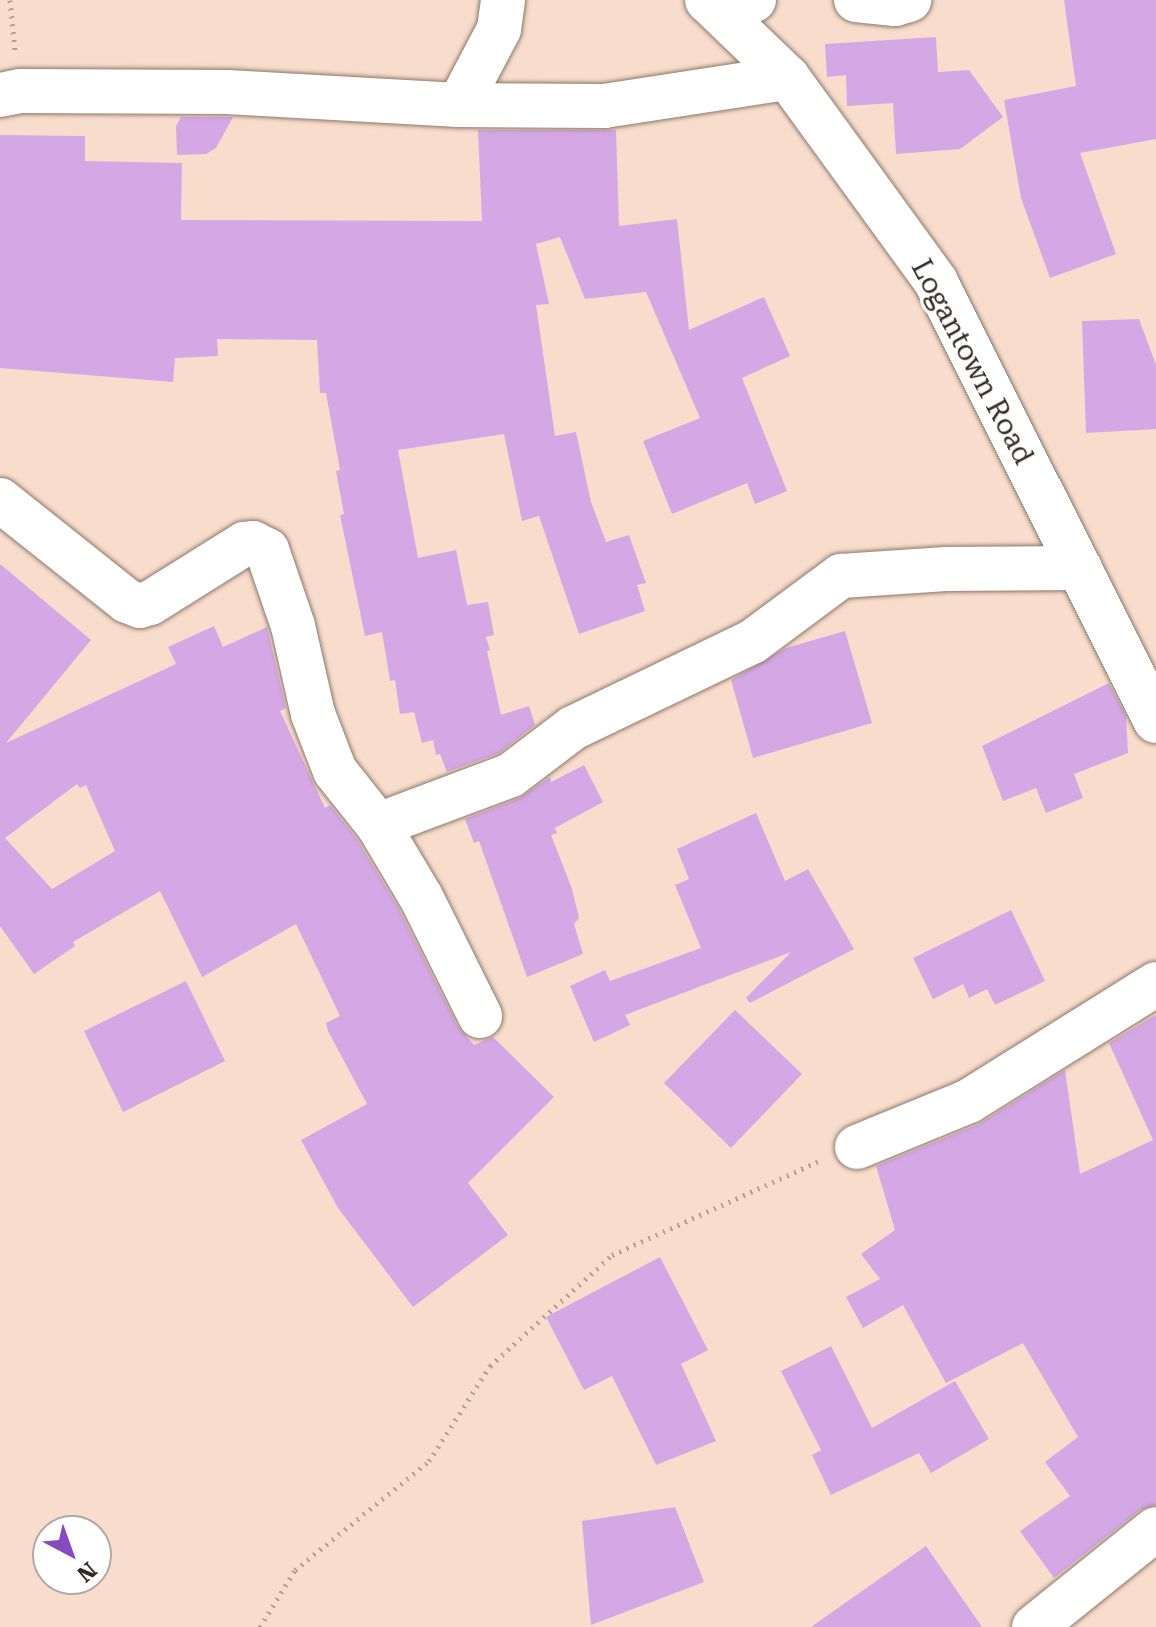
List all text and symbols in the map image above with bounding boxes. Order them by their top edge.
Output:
street label: Logantown Road [904,254,1040,470]
north arrow [32,1515,112,1595]
text: N [72,1557,101,1587]

